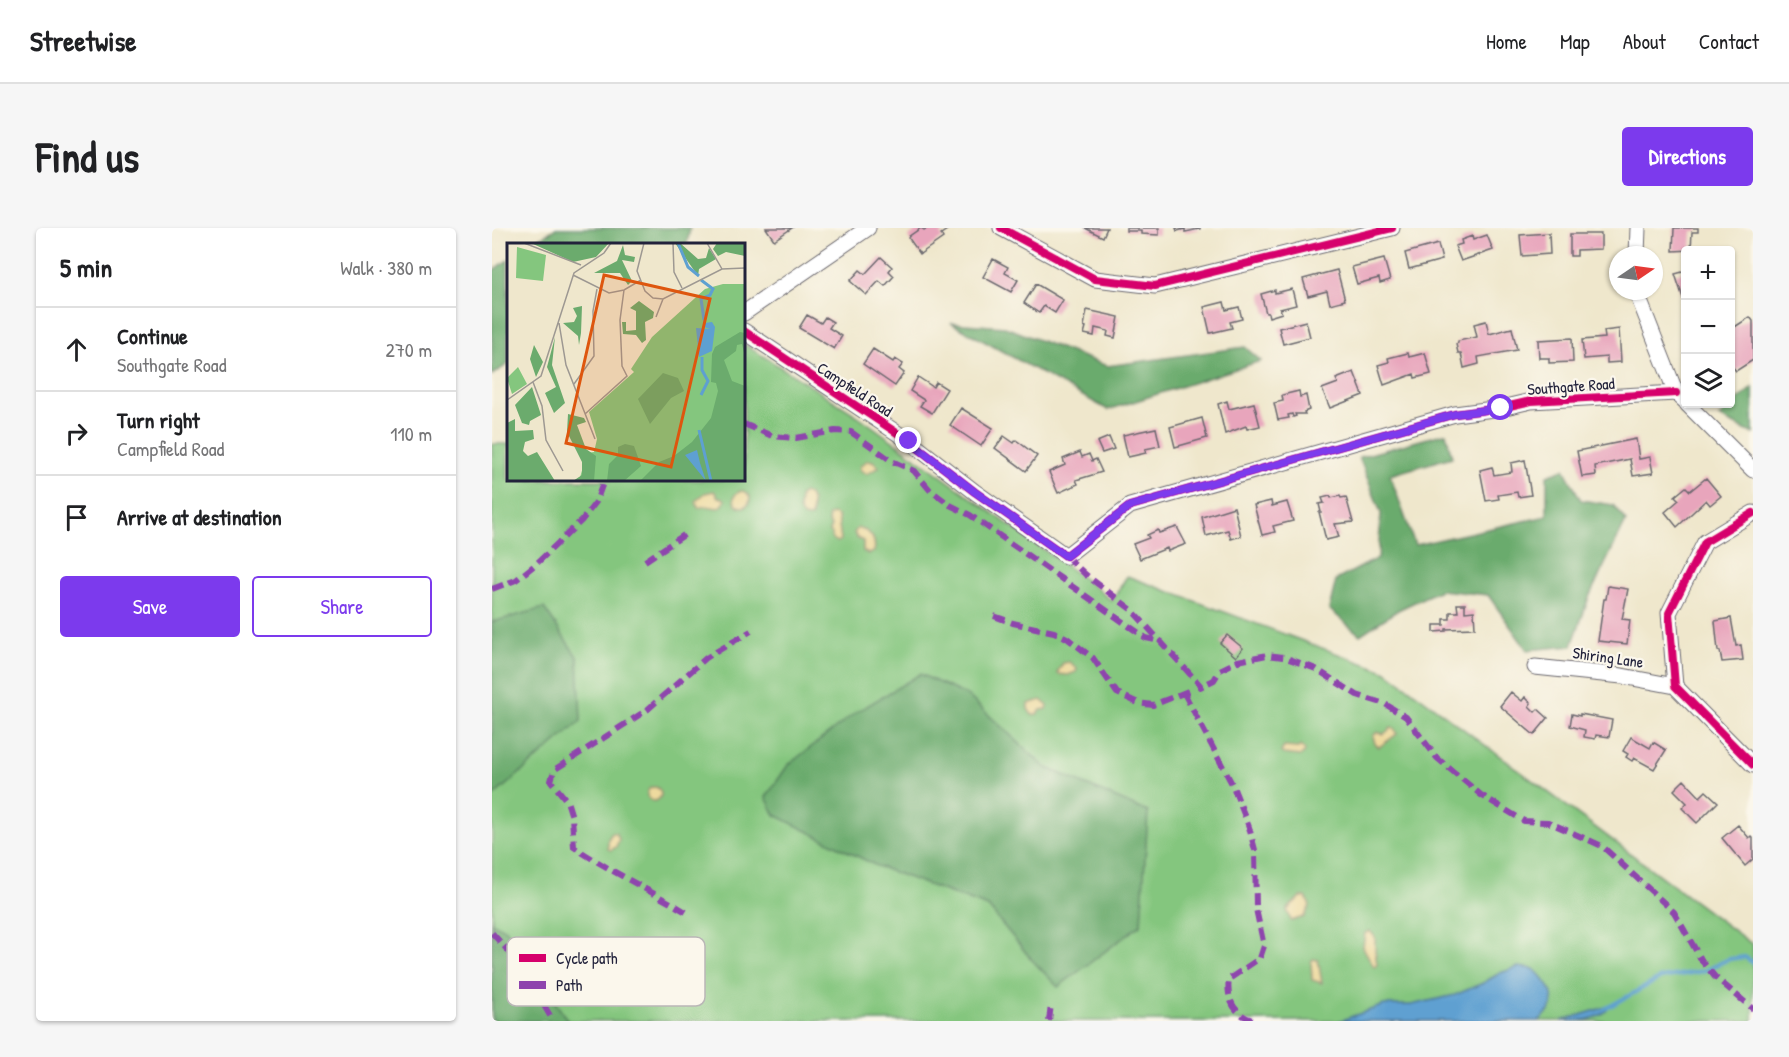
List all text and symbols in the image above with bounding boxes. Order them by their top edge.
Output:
text: Streetwise [30,22,136,60]
text: Home [1486,27,1527,56]
text: Map [1560,27,1590,56]
text: About [1623,27,1666,56]
text: Contact [1699,27,1759,56]
button: Directions [1622,127,1753,186]
text: Find us [36,128,139,185]
inset map [507,243,746,482]
north arrow [1609,246,1663,300]
map controls [1681,246,1735,408]
button: + [1681,246,1735,300]
text: 5 min [60,250,112,285]
text: Walk · 380 m [340,254,432,281]
button: − [1681,300,1735,354]
text: Continue [117,321,188,351]
icon: ahead [60,333,93,366]
text: 270 m [386,336,432,363]
text: Southgate Road [117,351,226,378]
button: layers [1681,354,1735,408]
street label: Campfield Road [813,356,897,422]
street label: Southgate Road [1527,372,1615,400]
route start [1487,394,1513,420]
text: Turn right [117,405,200,435]
icon: right [60,417,93,450]
text: 110 m [390,420,432,447]
route end [895,427,921,453]
text: Campfield Road [117,435,224,462]
icon: arrive [60,501,93,534]
text: Arrive at destination [117,502,282,532]
button: Save [60,576,240,637]
button: Share [252,576,432,637]
street label: Shiring Lane [1571,641,1645,673]
legend [507,937,705,1006]
text: Cycle path [556,947,618,969]
text: Path [556,974,582,996]

